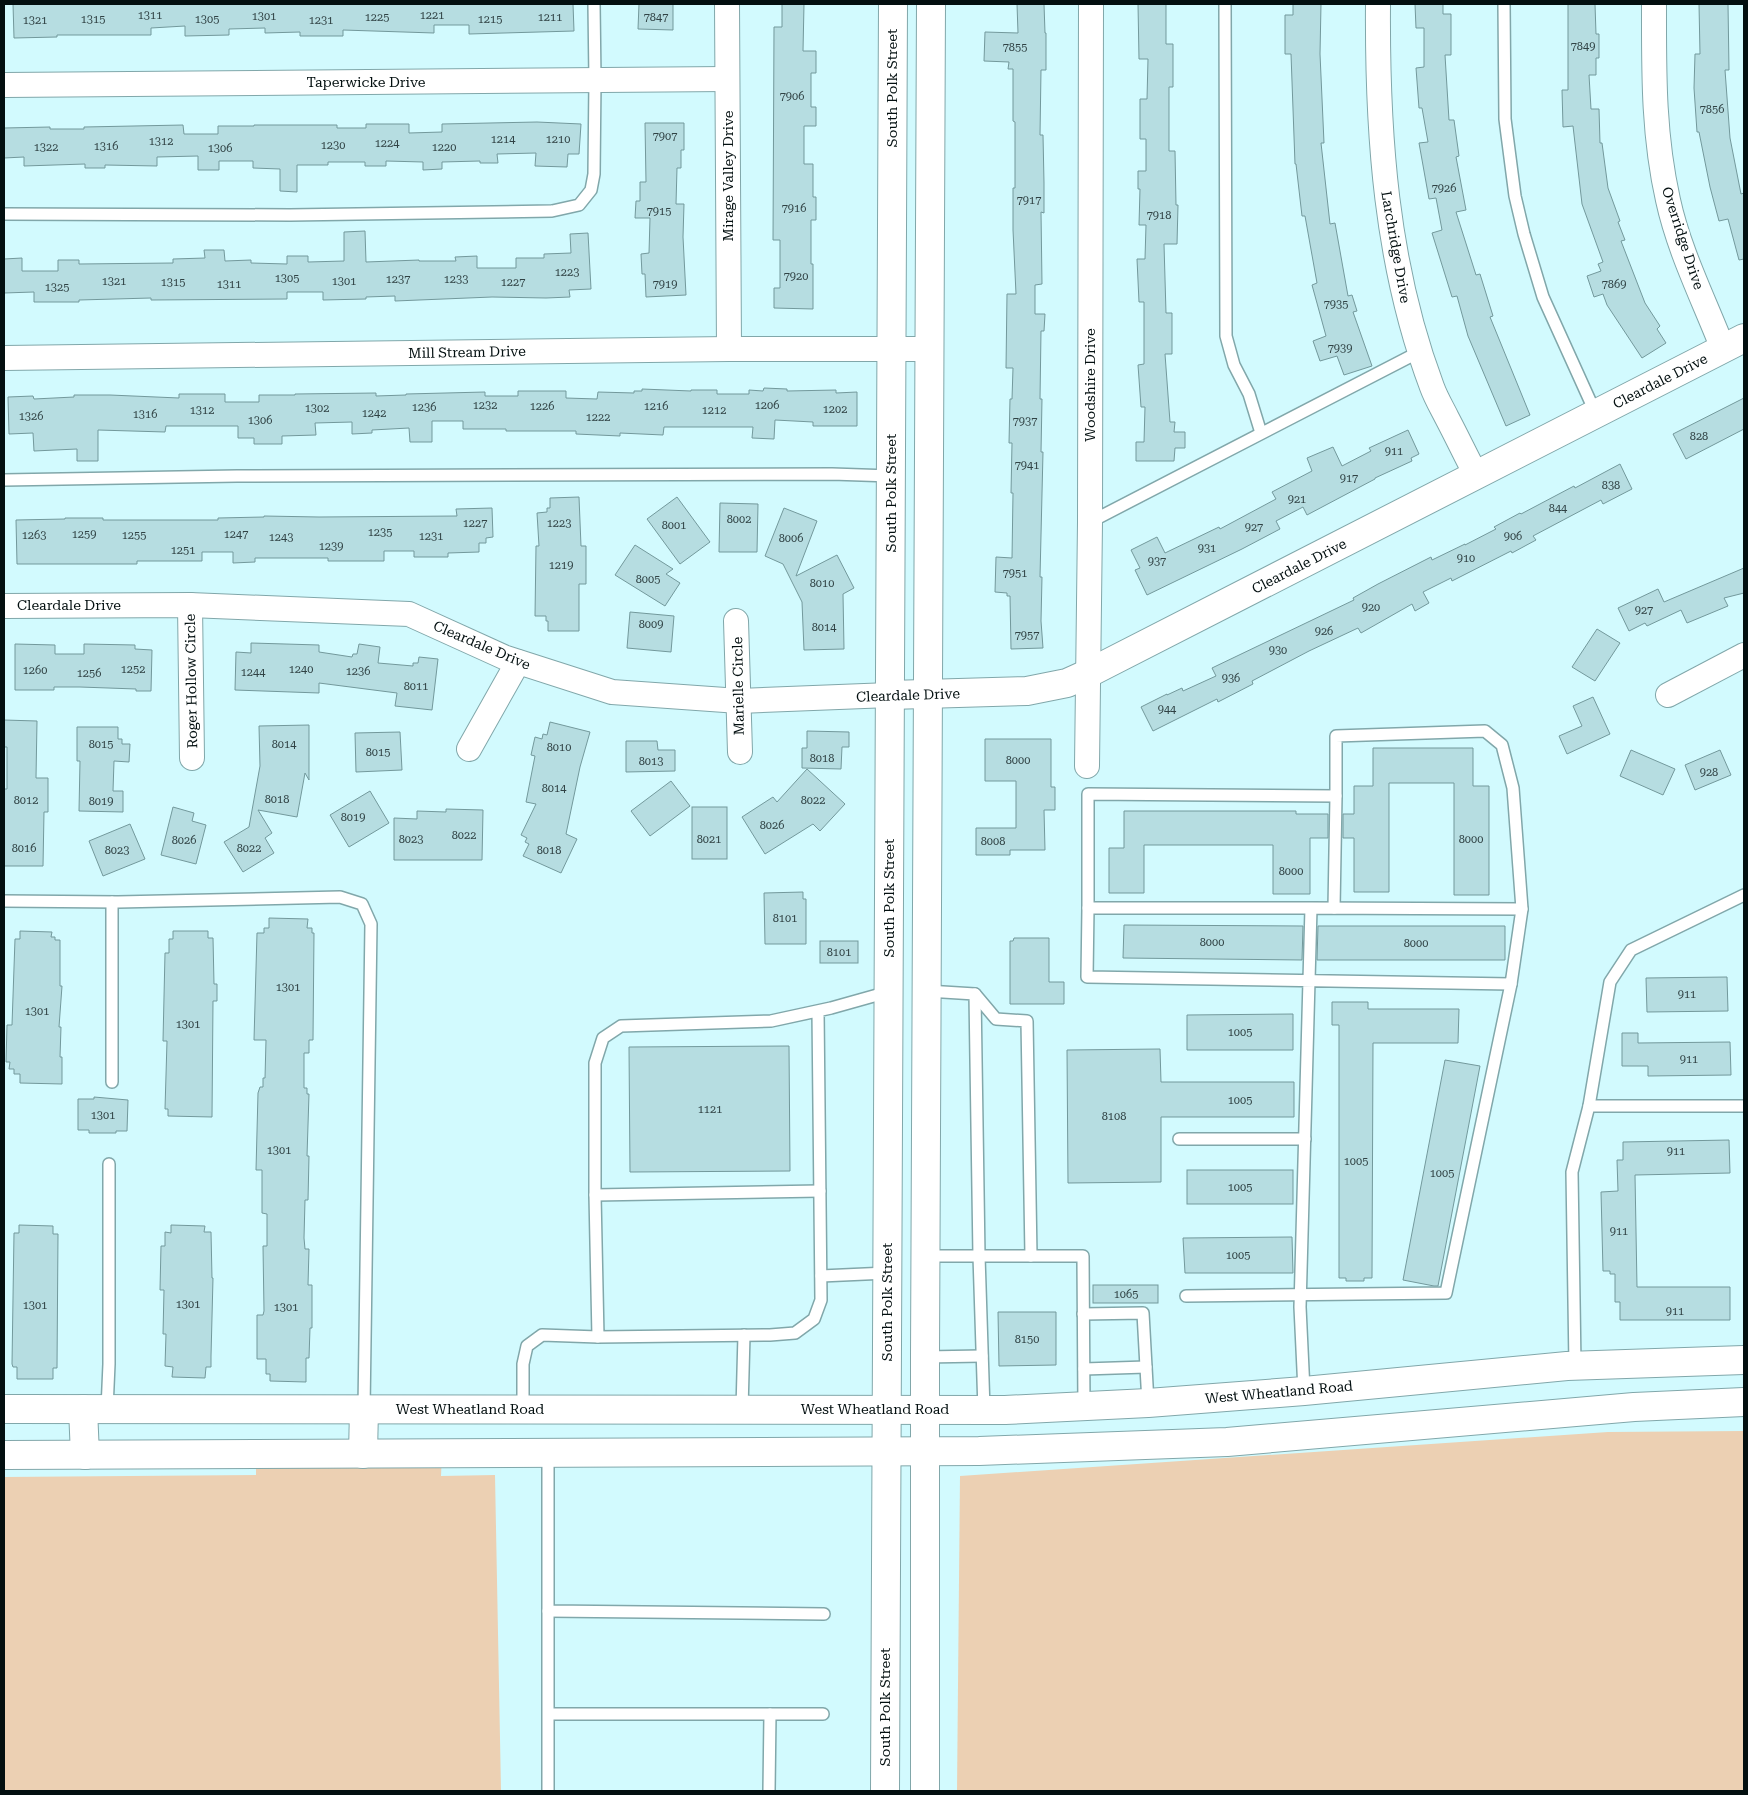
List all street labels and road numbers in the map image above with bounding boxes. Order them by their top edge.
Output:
street label: South Polk Street [884,29,900,147]
street label: Taperwicke Drive [306,74,426,90]
street label: Mirage Valley Drive [720,110,736,241]
street label: Overridge Drive [1659,185,1707,292]
street label: Larchridge Drive [1378,190,1414,305]
street label: Woodshire Drive [1082,328,1098,442]
street label: Mill Stream Drive [408,343,526,361]
street label: Cleardale Drive [1610,350,1710,412]
street label: South Polk Street [883,434,899,552]
street label: Cleardale Drive [1249,535,1349,597]
street label: Cleardale Drive [17,597,121,613]
street label: Roger Hollow Circle [182,613,200,749]
street label: Cleardale Drive [431,617,533,673]
street label: Marielle Circle [729,636,747,735]
street label: Cleardale Drive [856,685,960,705]
street label: South Polk Street [881,839,897,957]
street label: South Polk Street [879,1243,895,1361]
street label: West Wheatland Road [1204,1378,1354,1406]
street label: West Wheatland Road [396,1401,544,1417]
street label: West Wheatland Road [801,1401,949,1417]
street label: South Polk Street [877,1648,893,1766]

